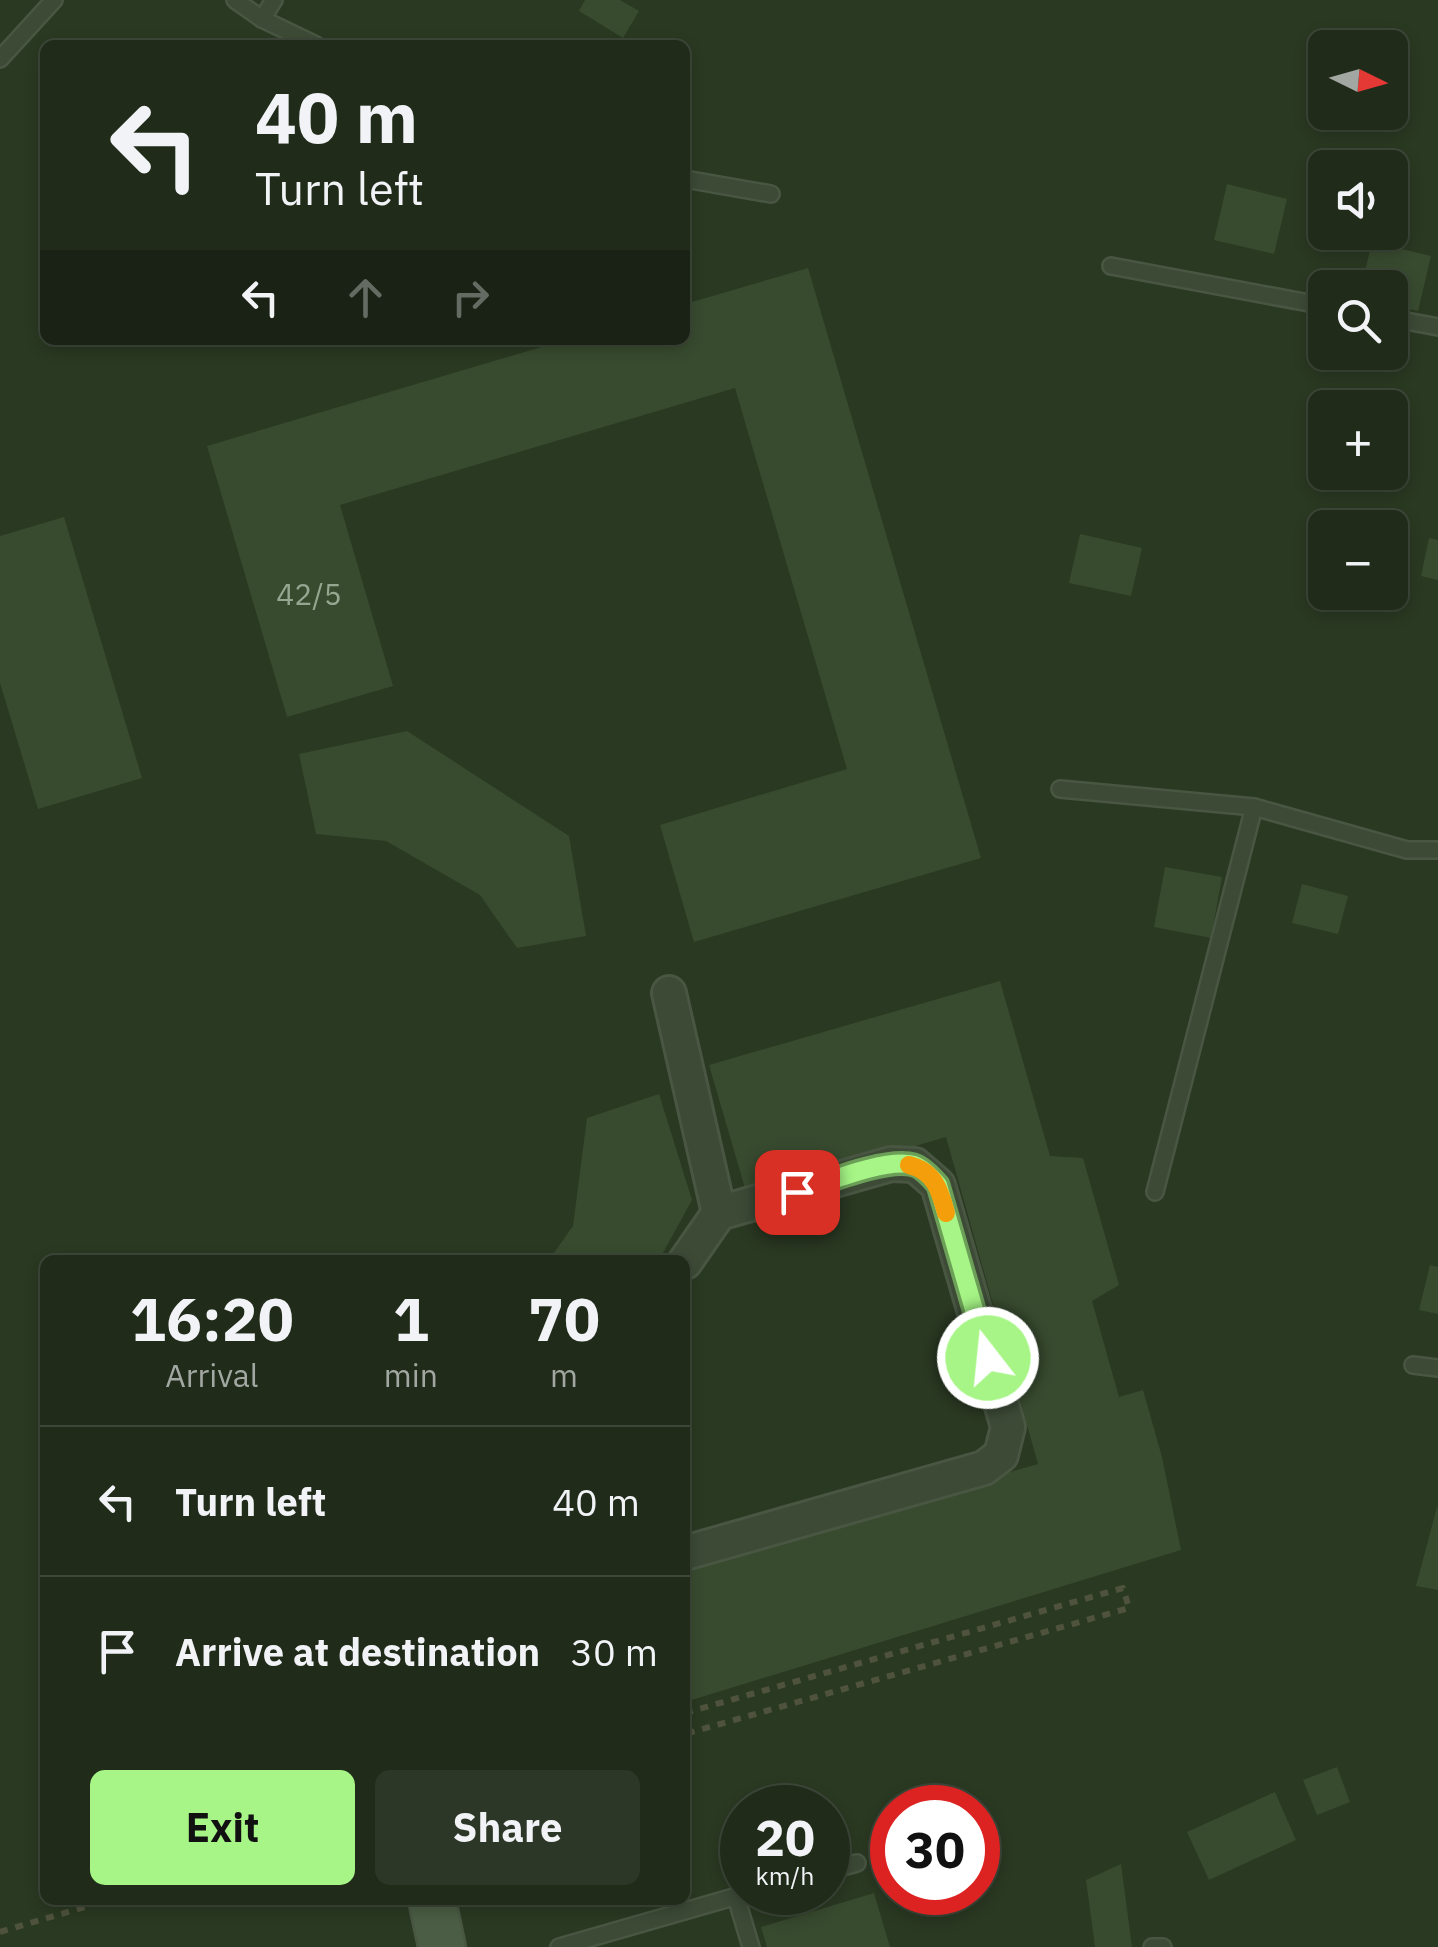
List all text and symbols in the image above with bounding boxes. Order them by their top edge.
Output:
north arrow [1308,30,1408,130]
map controls [1308,30,1408,610]
text: 40 m [255,71,418,162]
icon: left [90,80,220,210]
button: sound [1308,150,1408,250]
text: Turn left [255,159,424,217]
icon: left [233,270,288,325]
icon: ahead [338,270,393,325]
icon: right [443,270,498,325]
button: search [1308,270,1408,370]
button: + [1308,390,1408,490]
button: − [1308,510,1408,610]
house number: 42/5 [276,574,342,613]
pin [755,1150,840,1235]
icon: arrive [770,1165,825,1220]
text: 16:20 [130,1279,294,1358]
text: 1 [393,1279,429,1358]
text: 70 [528,1279,600,1358]
position arrow [936,1306,1040,1410]
text: Arrival [165,1354,259,1396]
text: min [384,1354,438,1396]
text: m [550,1354,578,1396]
icon: left [90,1474,145,1529]
text: Turn left [175,1477,326,1526]
text: 40 m [552,1477,640,1526]
icon: arrive [90,1624,145,1679]
text: Arrive at destination [175,1627,540,1676]
text: 30 m [570,1627,658,1676]
button: Exit [90,1770,355,1885]
button: Share [375,1770,640,1885]
speed limit sign: 30 [870,1785,1000,1915]
text: 20 [755,1805,815,1870]
text: km/h [756,1859,814,1892]

